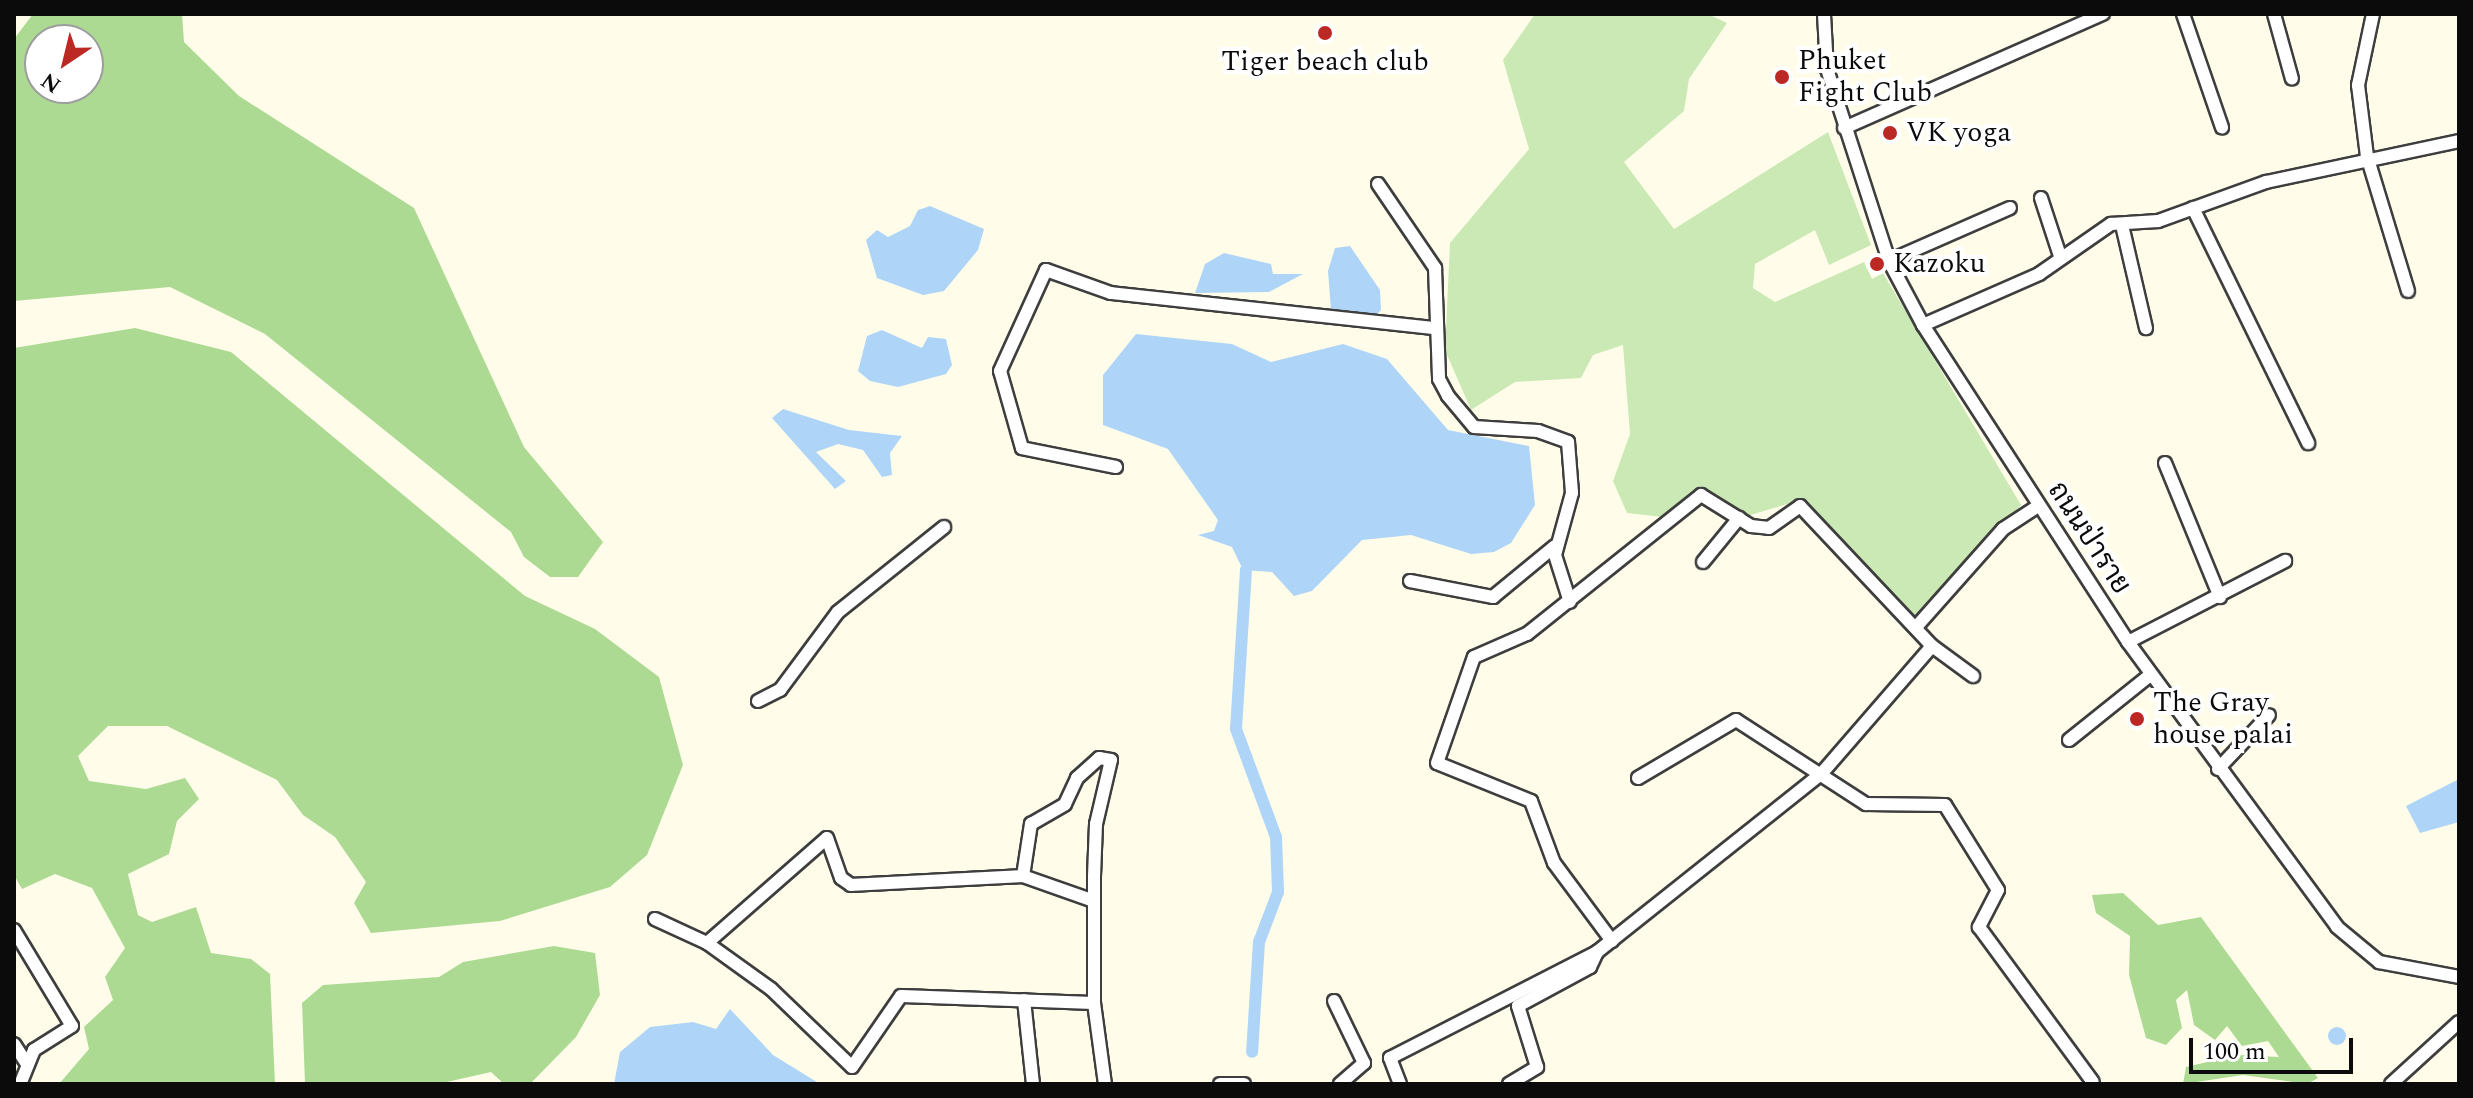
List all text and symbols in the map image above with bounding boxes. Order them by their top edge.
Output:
north arrow [24,24,104,104]
marker: Tiger beach club [1316,24,1334,42]
place label: Phuket Fight Club [1798,44,1932,110]
place label: Tiger beach club [1221,45,1429,79]
text: N [34,64,68,101]
marker: Phuket Fight Club [1773,68,1791,86]
place label: VK yoga [1906,116,2011,150]
marker: VK yoga [1881,124,1899,142]
place label: Kazoku [1893,247,1985,281]
marker: Kazoku [1868,255,1886,273]
street label: ถนนป่าราย [2040,476,2138,600]
place label: The Gray house palai [2153,686,2293,752]
marker: The Gray house palai [2128,710,2146,728]
scale bar [2193,1022,2357,1072]
text: 100 m [2203,1034,2266,1070]

